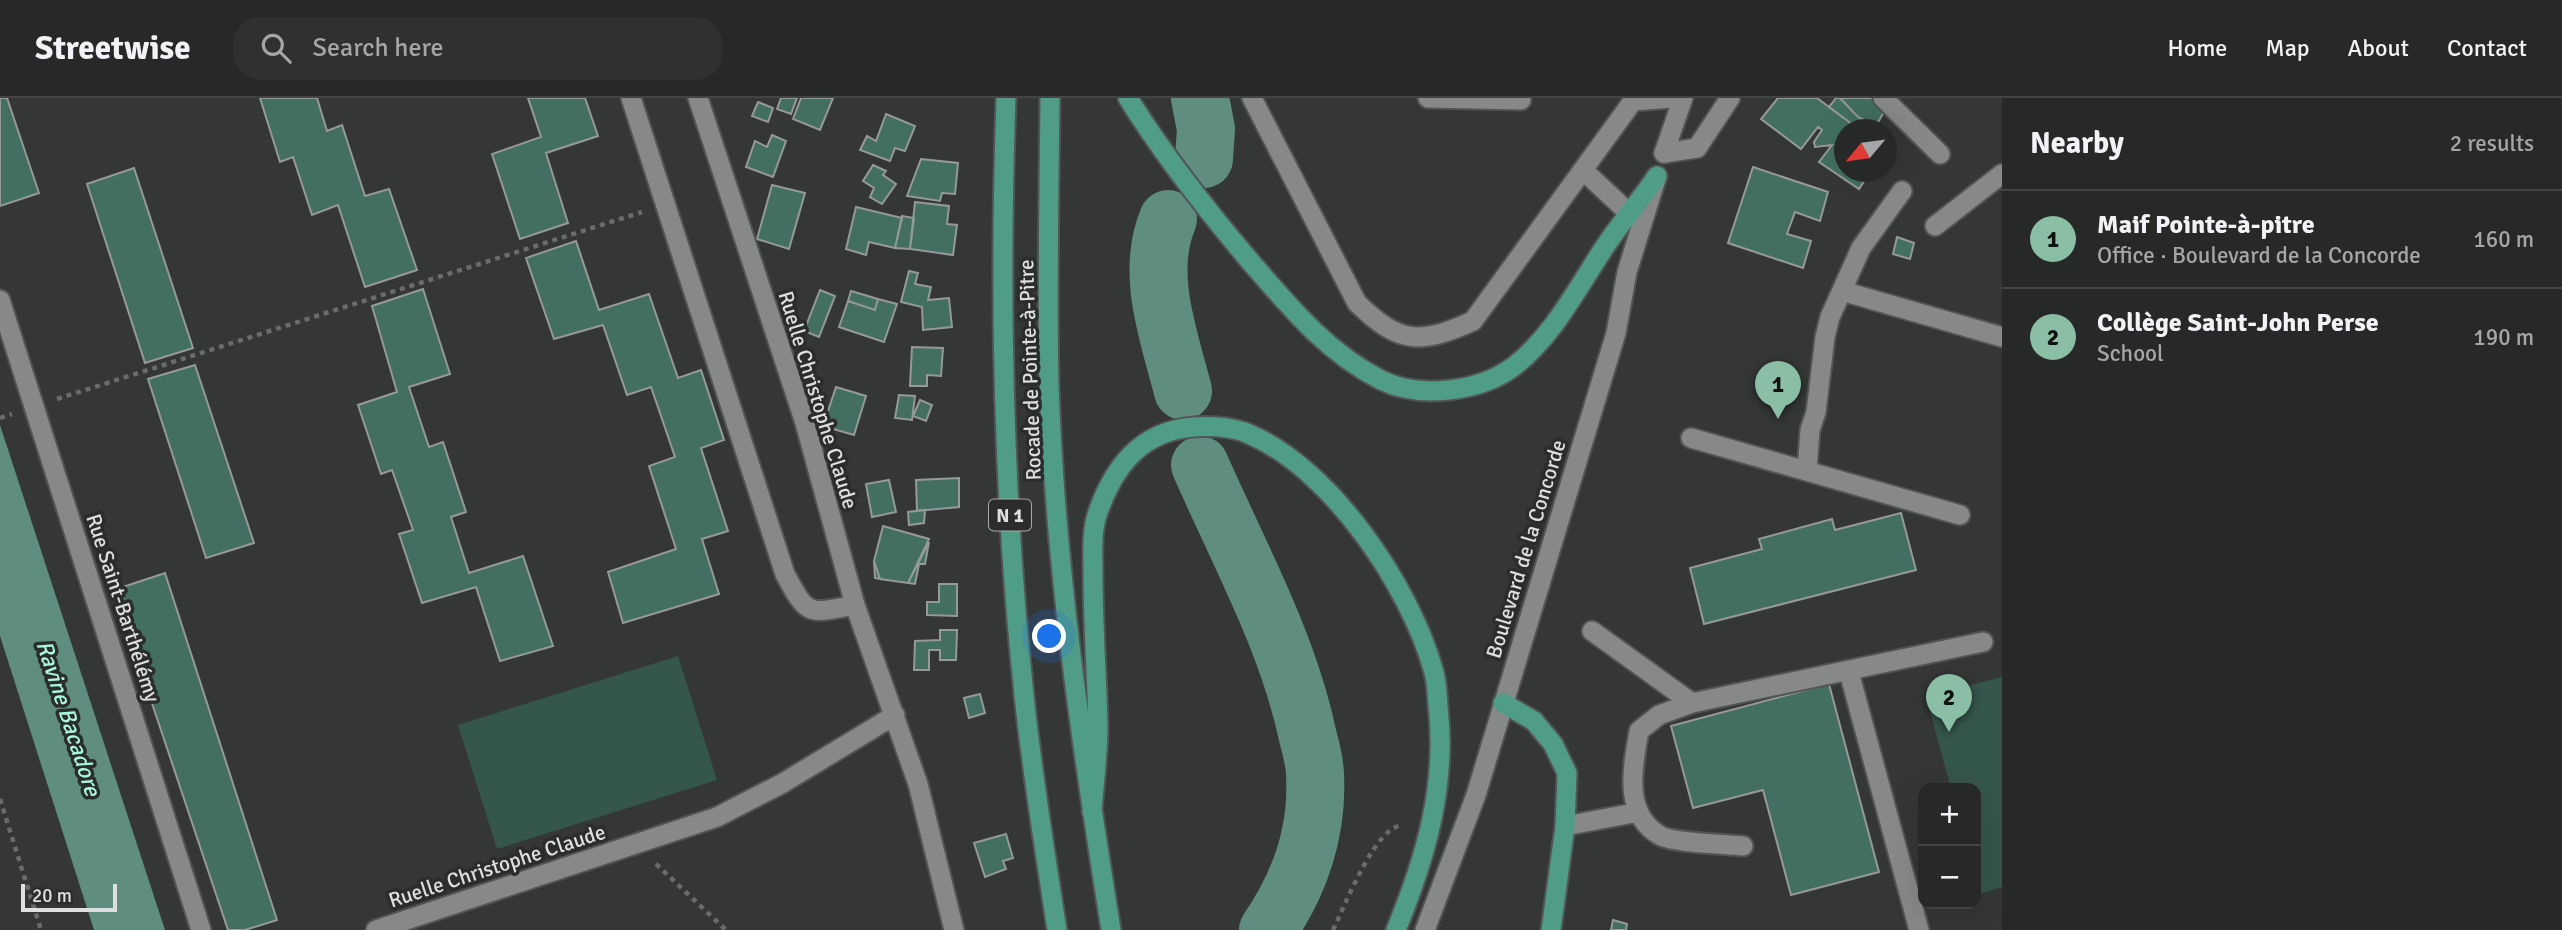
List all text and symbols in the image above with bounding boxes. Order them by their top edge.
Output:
search box [233,17,723,80]
text: Streetwise [35,28,191,69]
icon: search [257,29,295,67]
text: Search here [313,32,444,64]
text: Home [2167,33,2227,63]
text: Map [2265,33,2310,63]
text: About [2348,33,2409,63]
text: Contact [2447,33,2527,63]
north arrow [1834,119,1897,182]
text: Nearby [2030,125,2124,162]
text: 2 results [2450,129,2534,158]
text: Maif Pointe-à-pitre [2097,209,2315,241]
text: 1 [2047,225,2059,254]
text: 160 m [2473,225,2534,254]
text: Office · Boulevard de la Concorde [2097,241,2421,270]
street label: Rocade de Pointe-à-Pitre [1013,259,1047,481]
street label: Ruelle Christophe Claude [772,288,864,512]
text: Collège Saint-John Perse [2097,307,2379,339]
text: 2 [2047,323,2059,352]
text: 190 m [2473,323,2534,352]
text: School [2097,339,2164,368]
pin: 1 [1755,361,1801,419]
street label: Boulevard de la Concorde [1480,437,1572,661]
road number: N 1 [989,500,1031,530]
street label: Rue Saint-Barthélémy [80,511,166,706]
your location [1032,619,1066,653]
water label: Ravine Bacadore [30,637,108,801]
pin: 2 [1926,674,1972,732]
map controls [1918,783,1981,909]
button: + [1918,783,1981,846]
street label: Ruelle Christophe Claude [385,819,609,913]
button: − [1918,846,1981,909]
scale bar [21,881,117,913]
text: 20 m [32,884,72,908]

